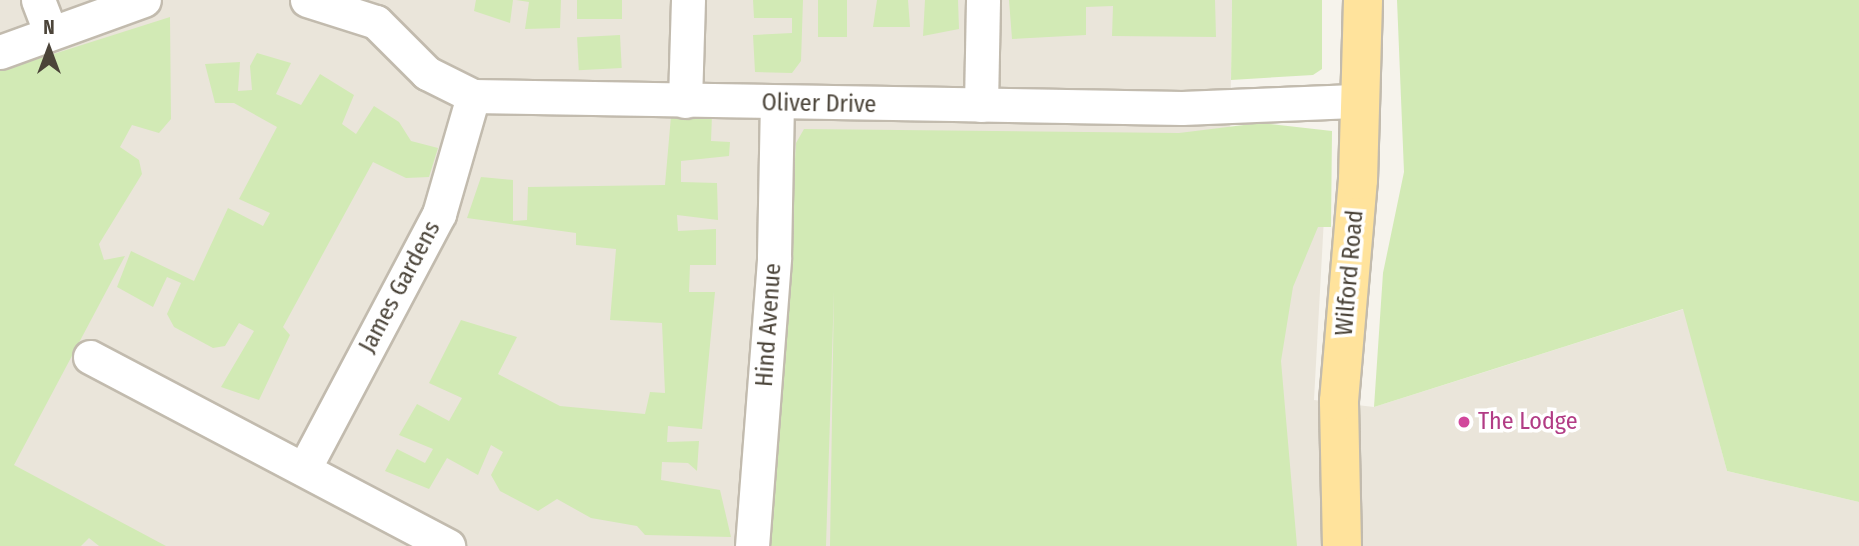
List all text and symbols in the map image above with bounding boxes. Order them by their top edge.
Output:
north arrow [14,14,84,84]
text: N [43,16,55,39]
street label: Oliver Drive [761,89,877,119]
street label: Wilford Road [1330,209,1370,337]
street label: James Gardens [353,216,447,358]
street label: Hind Avenue [750,262,788,388]
place label: The Lodge [1478,408,1578,436]
marker: The Lodge [1456,414,1472,430]

